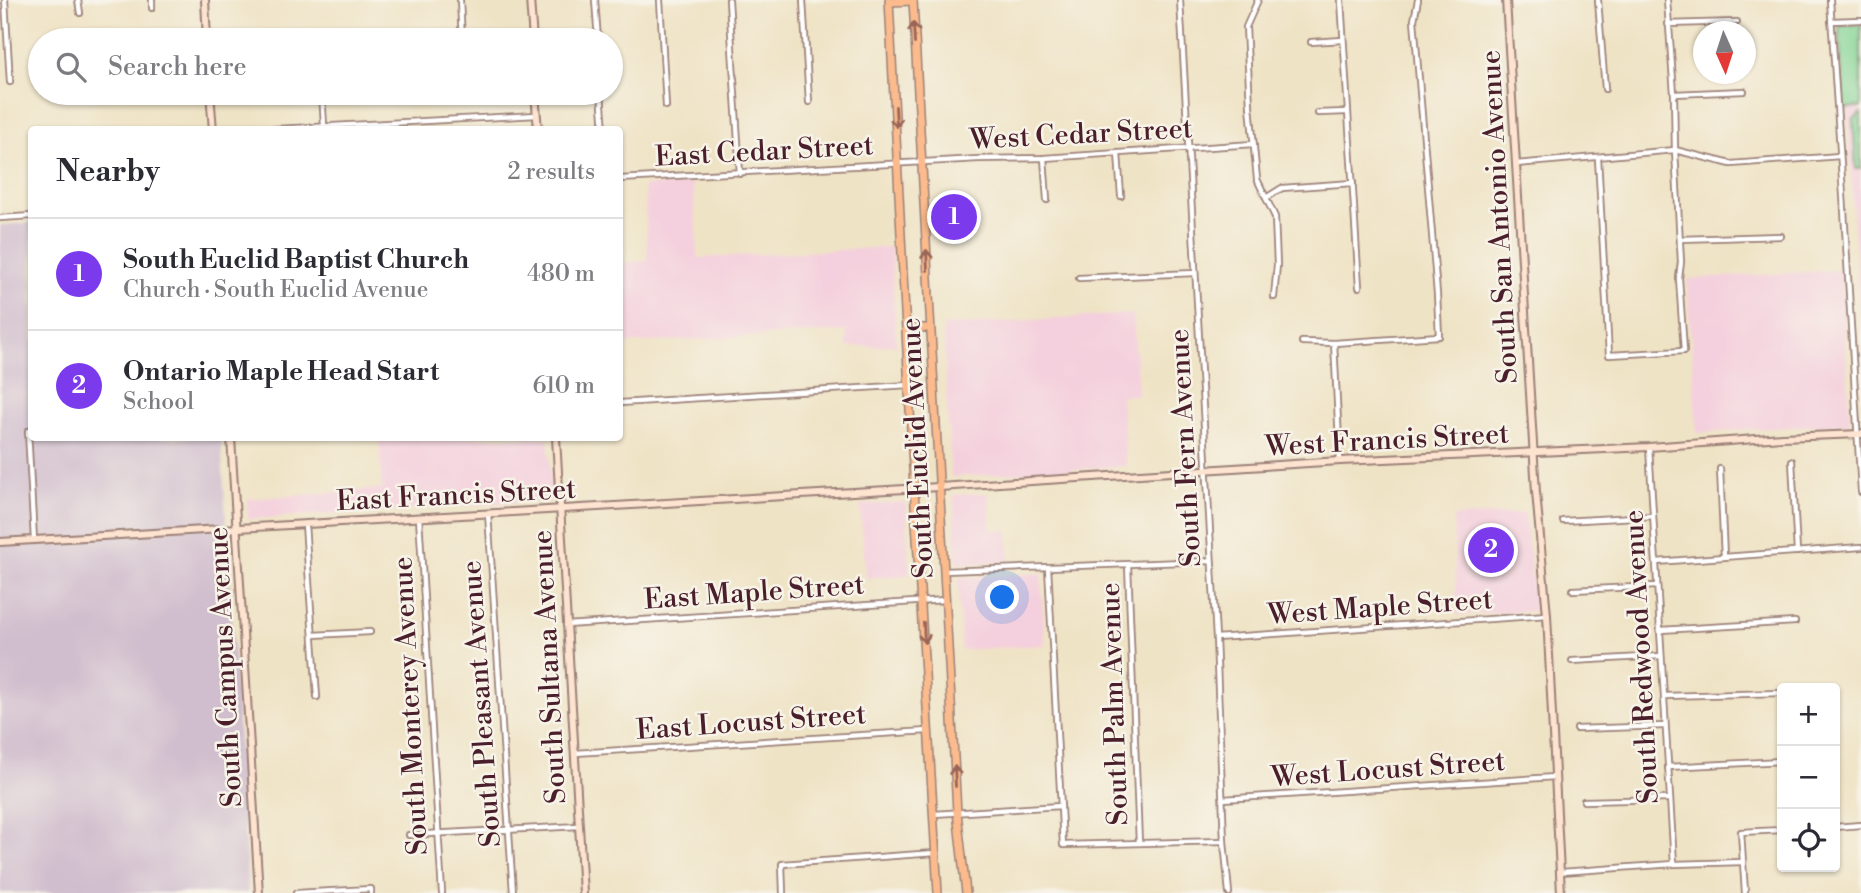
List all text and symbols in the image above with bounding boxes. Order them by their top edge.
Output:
one-way arrow [908,21,921,44]
north arrow [1693,21,1756,84]
search box [28,28,623,105]
icon: search [52,48,90,86]
street label: South San Antonio Avenue [1473,49,1526,385]
text: Search here [108,51,247,83]
one-way arrow [890,105,903,128]
street label: West Cedar Street [968,111,1194,158]
street label: East Cedar Street [654,128,874,175]
text: Nearby [56,153,160,191]
text: 2 results [508,158,595,186]
pin: 1 [931,191,977,243]
text: South Euclid Baptist Church [123,244,469,276]
one-way arrow [920,248,933,271]
text: 1 [73,260,85,288]
text: 480 m [527,260,595,288]
text: Church · South Euclid Avenue [123,276,428,304]
street label: South Euclid Avenue [893,317,942,579]
street label: South Fern Avenue [1162,328,1209,568]
text: Ontario Maple Head Start [123,356,439,388]
text: 2 [72,372,86,400]
text: 610 m [532,372,595,400]
text: School [123,388,194,416]
street label: West Francis Street [1263,417,1510,464]
street label: East Francis Street [335,472,577,519]
street label: South Redwood Avenue [1616,509,1667,805]
pin: 2 [1468,524,1514,576]
street label: South Campus Avenue [201,526,250,808]
street label: South Sultana Avenue [525,529,574,805]
street label: South Monterey Avenue [385,556,436,856]
street label: South Pleasant Avenue [454,559,509,848]
street label: East Maple Street [643,567,866,618]
your location [985,580,1019,614]
street label: South Palm Avenue [1093,582,1136,826]
street label: West Maple Street [1266,582,1494,633]
one-way arrow [918,621,931,643]
map controls [1777,683,1840,872]
button: + [1777,683,1840,746]
street label: East Locust Street [635,697,867,748]
street label: West Locust Street [1269,744,1506,795]
button: − [1777,746,1840,809]
one-way arrow [948,766,961,788]
button: locate [1777,809,1840,872]

